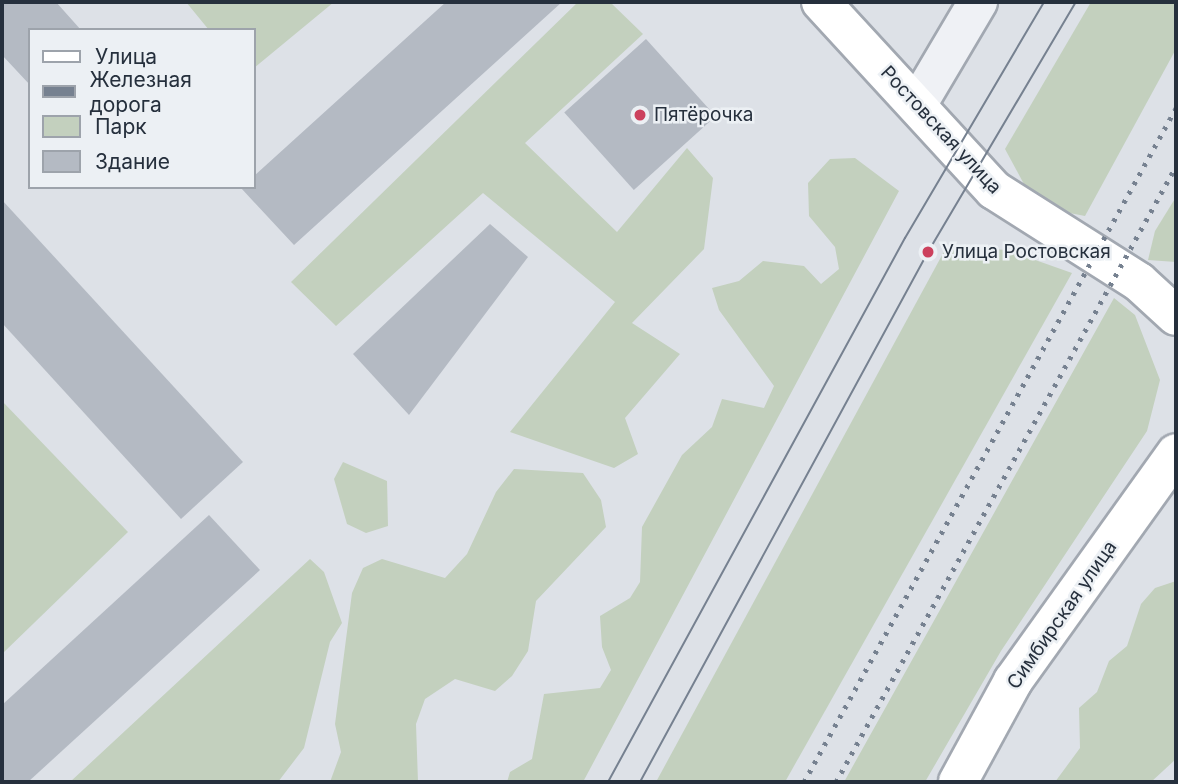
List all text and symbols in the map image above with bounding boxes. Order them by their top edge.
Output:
legend [28,28,256,189]
text: Улица [95,44,157,69]
street label: Ростовская улица [876,61,1006,199]
text: Железная дорога [90,67,192,117]
place label: Пятёрочка [654,104,753,126]
marker: Пятёрочка [632,107,648,123]
text: Парк [95,114,147,139]
text: Здание [95,149,170,174]
place label: Улица Ростовская [942,241,1111,263]
marker: Улица Ростовская [920,244,936,260]
street label: Симбирская улица [1002,537,1122,693]

